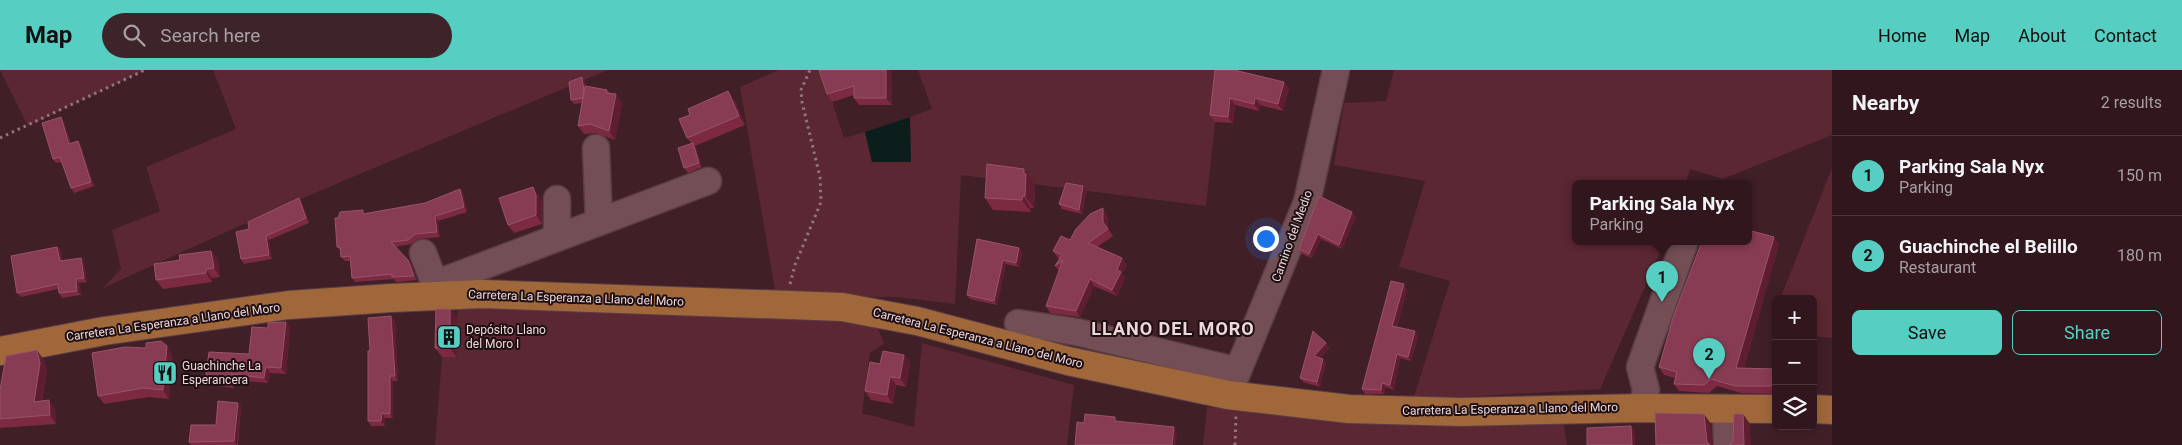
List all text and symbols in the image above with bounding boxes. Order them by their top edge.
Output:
search box [102,13,452,58]
text: Map [25,21,72,49]
icon: search [120,21,148,49]
text: Search here [160,24,260,47]
text: Home [1878,25,1927,46]
text: Map [1955,25,1990,46]
text: About [2018,25,2066,46]
text: Contact [2094,25,2157,46]
text: Nearby [1852,91,1919,115]
text: 2 results [2101,93,2162,112]
text: Parking Sala Nyx [1899,155,2044,178]
text: 1 [1863,166,1873,185]
text: 150 m [2117,166,2162,185]
text: Parking [1899,178,1953,197]
popup [1572,180,1752,245]
street label: Camino del Medio [1269,188,1315,284]
text: Parking Sala Nyx [1589,192,1735,215]
text: Parking [1589,215,1643,234]
your location [1253,226,1279,252]
text: Guachinche el Belillo [1899,235,2078,258]
text: 2 [1863,246,1873,265]
text: 180 m [2117,246,2162,265]
text: Restaurant [1899,258,1976,277]
pin: 1 [1646,261,1678,302]
street label: Carretera La Esperanza a Llano del Moro [468,287,684,309]
map controls [1772,295,1817,430]
button: + [1772,295,1817,340]
street label: Carretera La Esperanza a Llano del Moro [65,300,281,344]
street label: Carretera La Esperanza a Llano del Moro [872,305,1085,371]
button: Save [1852,310,2002,355]
button: Share [2012,310,2162,355]
district label: LLANO DEL MORO [1091,318,1255,339]
place label: Depósito Llano del Moro I [466,323,546,351]
building icon: Depósito Llano del Moro I [436,324,462,350]
pin: 2 [1693,338,1725,379]
button: − [1772,340,1817,385]
place label: Guachinche La Esperancera [182,359,261,387]
restaurant icon: Guachinche La Esperancera [152,360,178,386]
button: layers [1772,385,1817,430]
street label: Carretera La Esperanza a Llano del Moro [1402,400,1618,418]

